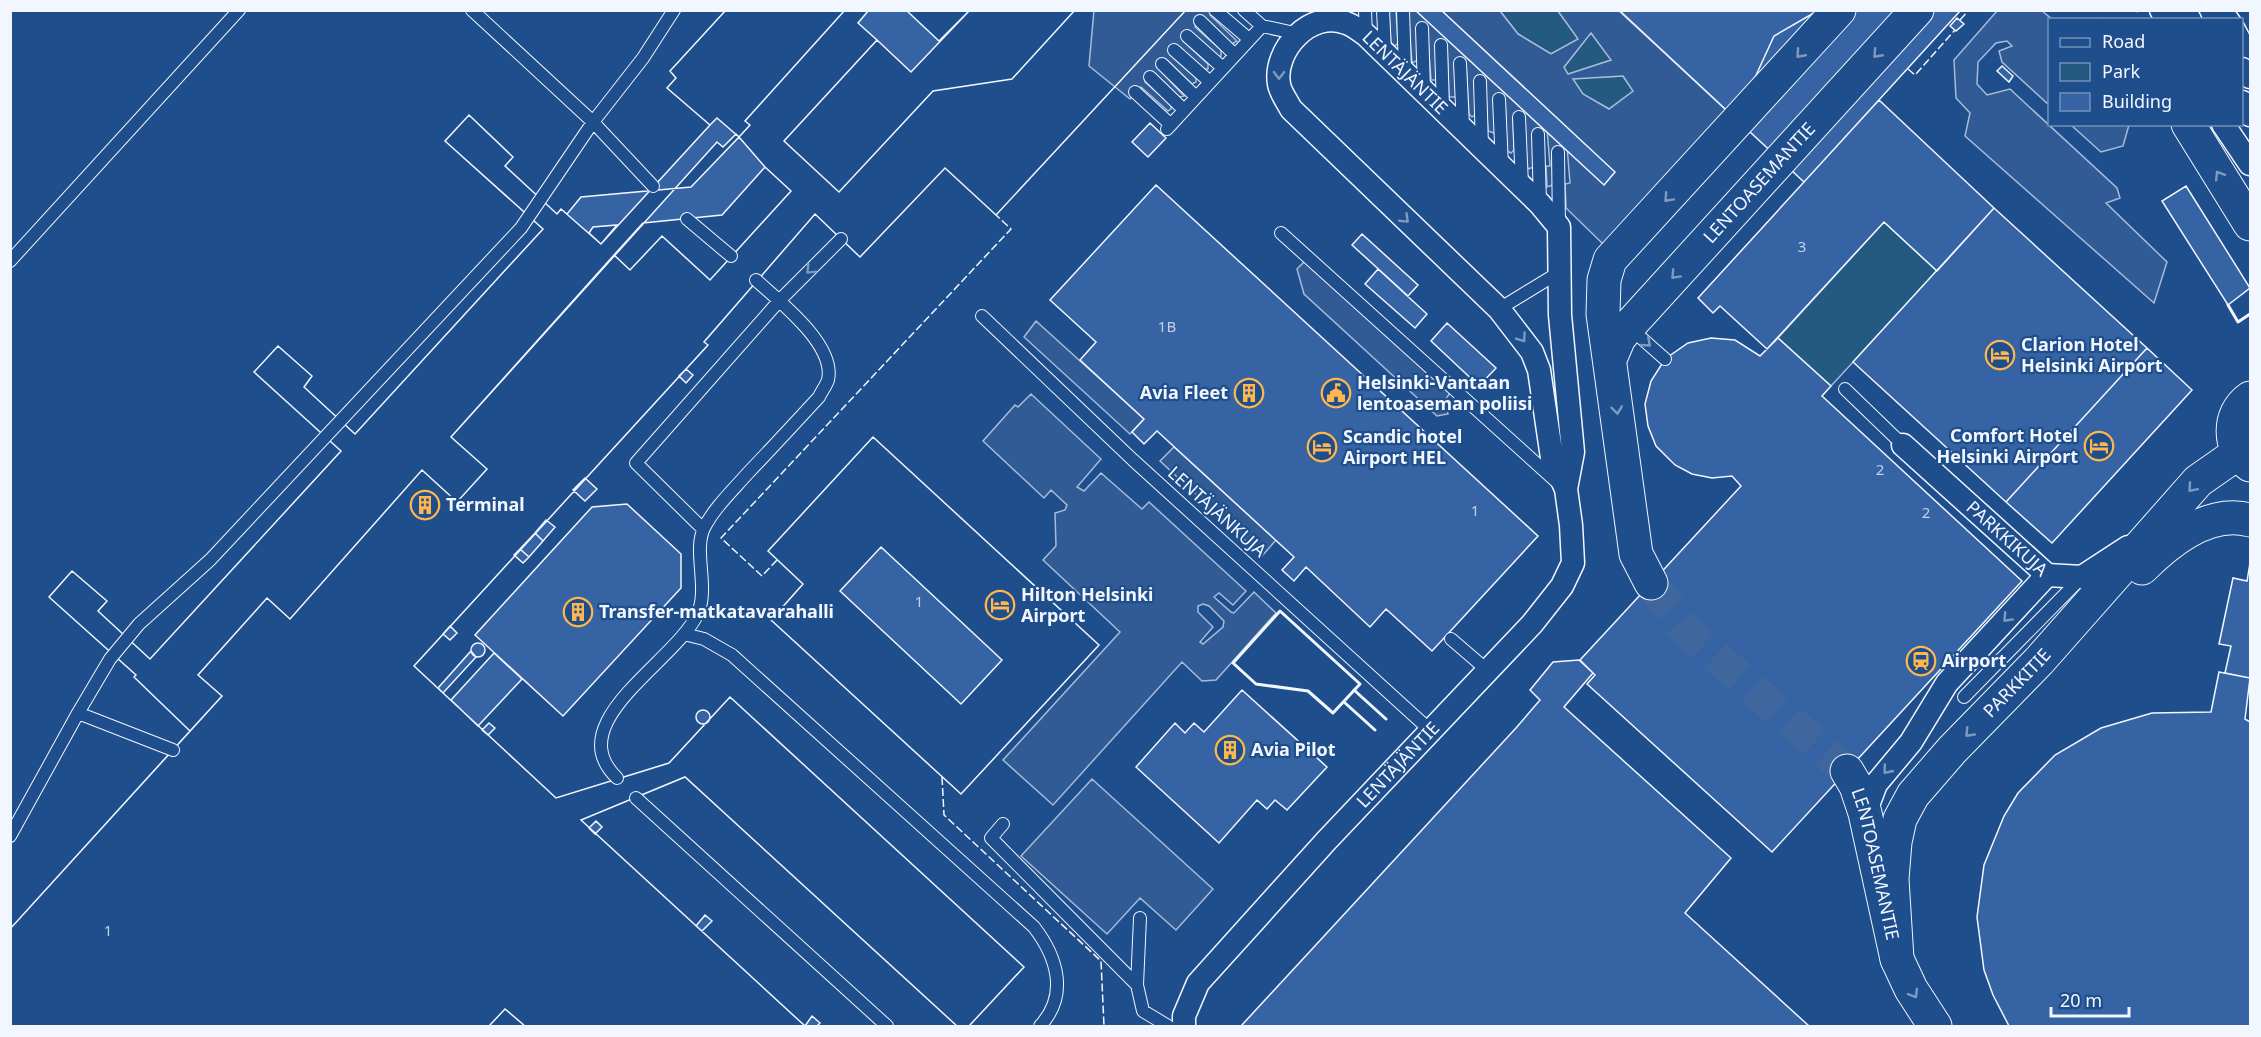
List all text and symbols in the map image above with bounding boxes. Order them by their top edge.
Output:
legend [2048,18,2243,126]
street label: LENTÄJÄNTIE [1357,25,1453,119]
text: Road [2102,29,2145,53]
one-way arrow [1796,47,1807,57]
one-way arrow [1873,47,1884,58]
text: Park [2102,59,2140,83]
one-way arrow [1273,71,1285,80]
text: Building [2102,89,2172,113]
street label: LENTOASEMANTIE [1697,117,1820,248]
one-way arrow [2215,171,2227,181]
one-way arrow [1664,191,1675,201]
one-way arrow [1397,211,1408,222]
house number: 3 [1798,236,1806,256]
one-way arrow [806,263,817,274]
one-way arrow [1671,268,1682,279]
house number: 1B [1158,316,1176,336]
one-way arrow [1515,331,1526,342]
place label: Clarion Hotel Helsinki Airport [2021,332,2163,377]
one-way arrow [1640,336,1651,347]
hotel icon: Clarion Hotel Helsinki Airport [1984,339,2016,371]
place label: Helsinki-Vantaan lentoaseman poliisi [1357,370,1532,415]
building icon: Avia Fleet [1233,377,1265,409]
public building icon: Helsinki-Vantaan lentoaseman poliisi [1320,377,1352,409]
place label: Avia Fleet [1140,380,1228,404]
one-way arrow [1610,405,1623,414]
place label: Comfort Hotel Helsinki Airport [1936,423,2078,468]
place label: Scandic hotel Airport HEL [1343,424,1462,469]
hotel icon: Comfort Hotel Helsinki Airport [2083,430,2115,462]
hotel icon: Scandic hotel Airport HEL [1306,431,1338,463]
house number: 2 [1876,459,1884,479]
street label: LENTÄJÄNKUJA [1163,460,1273,562]
one-way arrow [2188,481,2199,492]
building icon: Terminal [409,489,441,521]
place label: Terminal [446,492,525,516]
street label: PARKKIKUJA [1962,495,2054,581]
house number: 1 [1471,500,1479,520]
house number: 2 [1922,502,1930,522]
place label: Hilton Helsinki Airport [1021,582,1154,627]
hotel icon: Hilton Helsinki Airport [984,589,1016,621]
house number: 1 [915,591,923,611]
building icon: Transfer-matkatavarahalli [562,596,594,628]
place label: Transfer-matkatavarahalli [599,599,834,623]
one-way arrow [2004,611,2015,622]
street label: PARKKITIE [1977,643,2056,722]
station icon: Airport [1905,645,1937,677]
place label: Airport [1942,648,2007,672]
street label: LENTÄJÄNTIE [1351,716,1444,813]
one-way arrow [1965,725,1976,736]
building icon: Avia Pilot [1214,734,1246,766]
place label: Avia Pilot [1251,737,1336,761]
one-way arrow [1883,763,1894,774]
street label: LENTOASEMANTIE [1846,784,1905,942]
house number: 1 [104,920,112,940]
scale bar [2051,980,2129,1018]
one-way arrow [1907,988,1919,998]
text: 20 m [2060,988,2102,1012]

